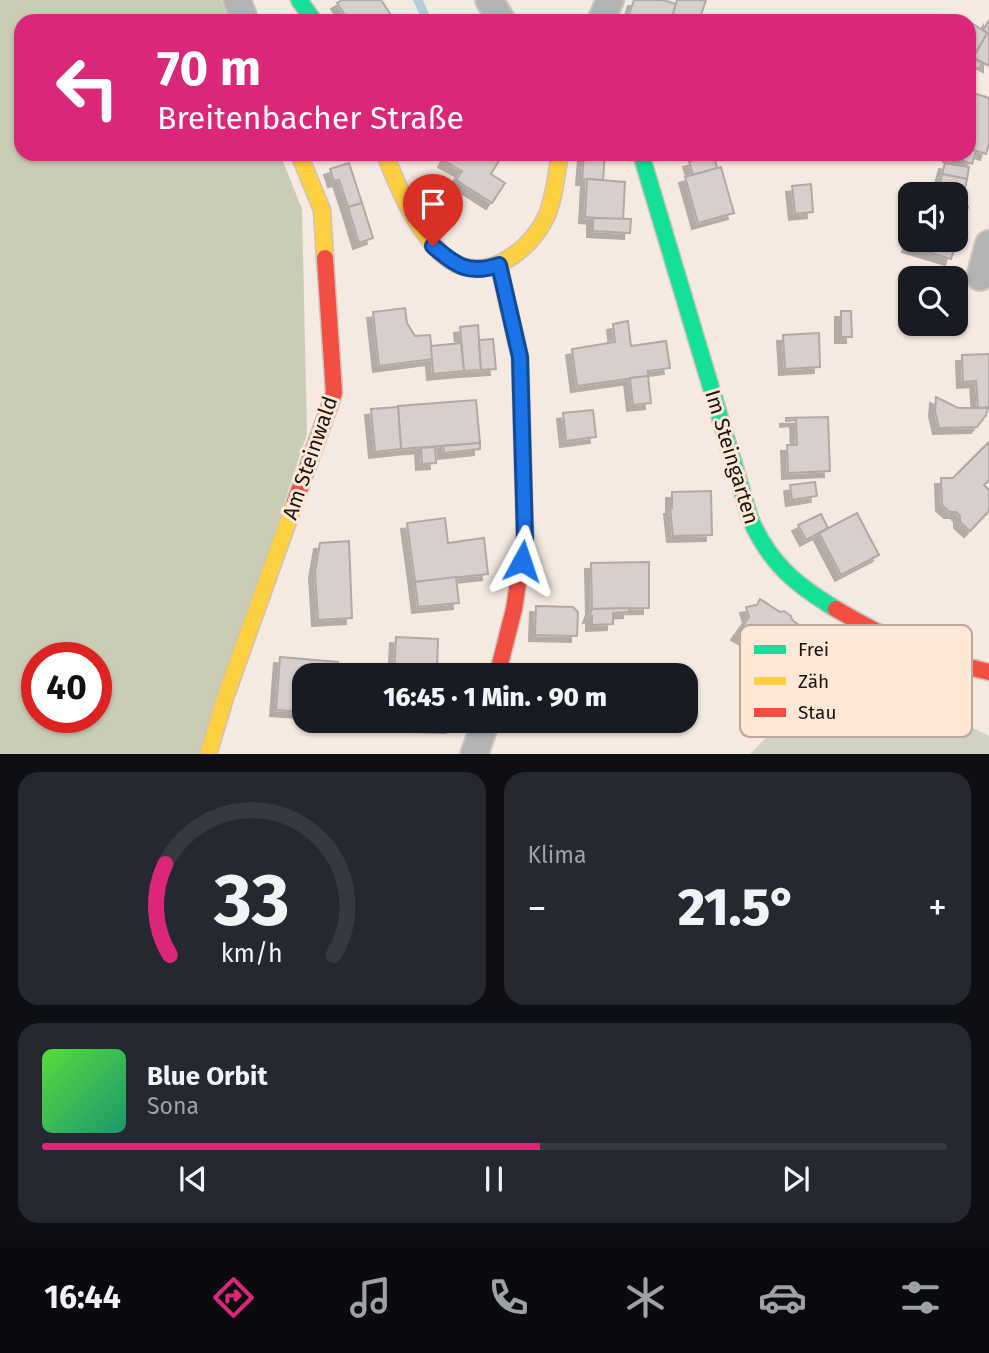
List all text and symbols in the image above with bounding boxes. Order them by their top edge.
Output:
text: 70 m [157,39,261,98]
icon: left [42,42,133,133]
text: Breitenbacher Straße [157,99,464,137]
pin [403,174,463,246]
map controls [898,182,968,336]
button: sound [898,182,968,252]
icon: arrive [414,185,452,223]
button: search [898,266,968,336]
street label: Im Steingarten [699,387,765,527]
street label: Am Steinwald [277,393,343,523]
position arrow [485,524,559,598]
legend [740,625,972,737]
text: Frei [798,638,829,661]
speed limit sign: 40 [21,642,112,733]
text: Zäh [798,670,829,693]
text: 16:45 · 1 Min. · 90 m [383,682,607,713]
text: Stau [798,701,836,724]
text: Klima [528,841,587,869]
text: 33 [213,857,290,944]
text: 21.5° [678,876,797,939]
text: − [528,885,547,931]
text: + [928,885,947,931]
text: km/h [221,938,283,968]
text: Blue Orbit [147,1061,267,1092]
text: Sona [147,1092,199,1120]
icon: previous [174,1160,212,1198]
icon: pause [475,1160,513,1198]
icon: next [777,1160,815,1198]
icon: directions [209,1273,258,1322]
icon: music [346,1273,395,1322]
icon: phone [484,1273,533,1322]
icon: climate [621,1273,670,1322]
icon: car [758,1273,807,1322]
icon: filters [896,1273,945,1322]
text: 16:44 [44,1278,121,1316]

